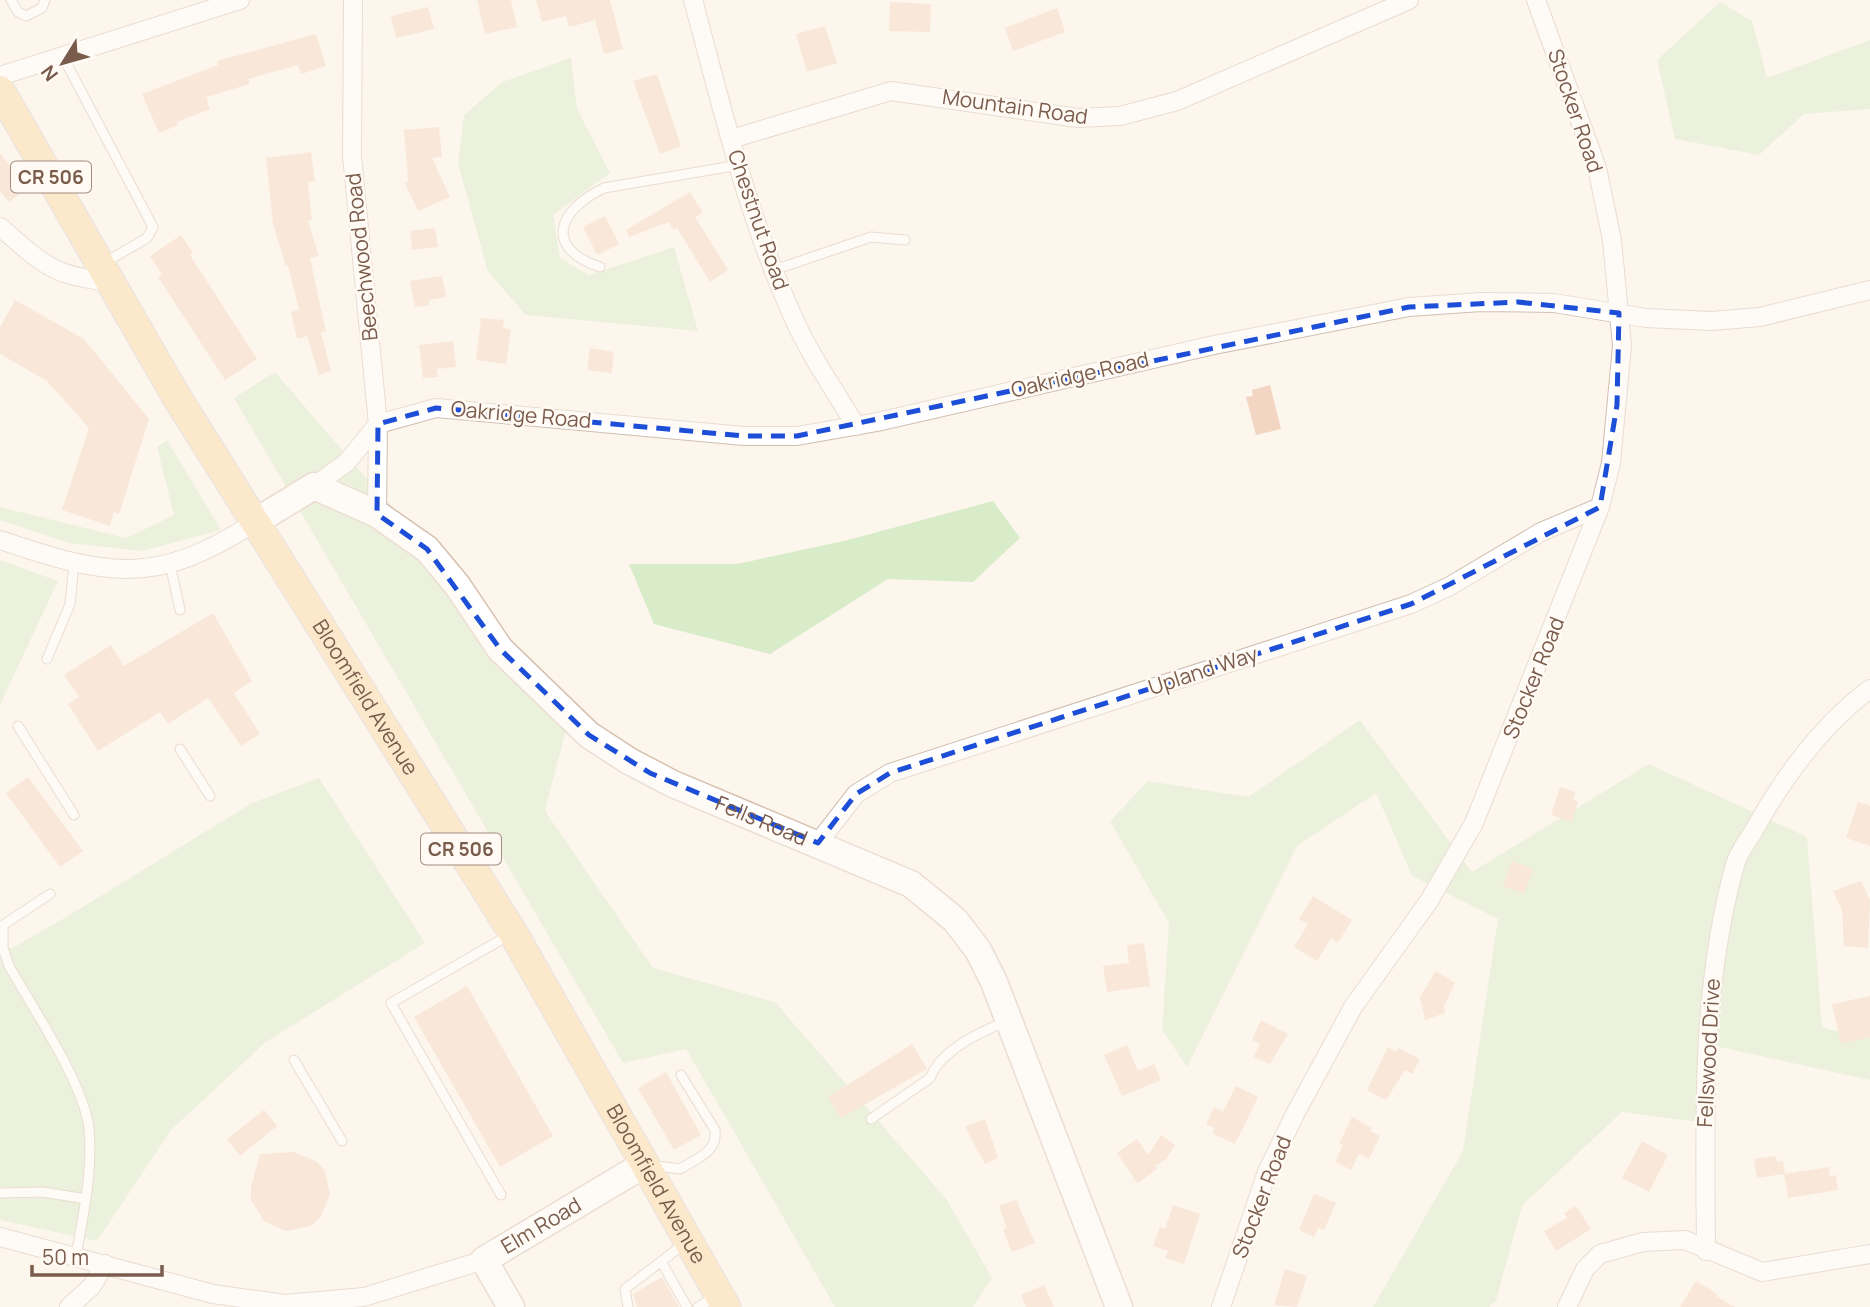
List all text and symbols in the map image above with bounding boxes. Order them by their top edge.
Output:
north arrow [28,28,98,98]
street label: Stocker Road [1542,45,1610,176]
text: N [35,60,64,87]
street label: Mountain Road [941,82,1090,130]
street label: Chestnut Road [722,146,796,294]
road number: CR 506 [11,162,91,192]
street label: Beechwood Road [338,172,384,342]
street label: Oakridge Road [1008,345,1152,404]
street label: Oakridge Road [450,394,592,434]
street label: Stocker Road [1496,613,1570,743]
street label: Bloomfield Avenue [307,614,425,780]
street label: Upland Way [1144,639,1261,701]
street label: Fells Road [711,788,812,852]
road number: CR 506 [421,834,501,864]
street label: Fellswood Drive [1690,978,1726,1128]
street label: Bloomfield Avenue [600,1099,713,1268]
street label: Stocker Road [1225,1131,1297,1262]
street label: Elm Road [496,1190,586,1260]
scale bar [32,1234,161,1278]
text: 50 m [42,1243,89,1271]

